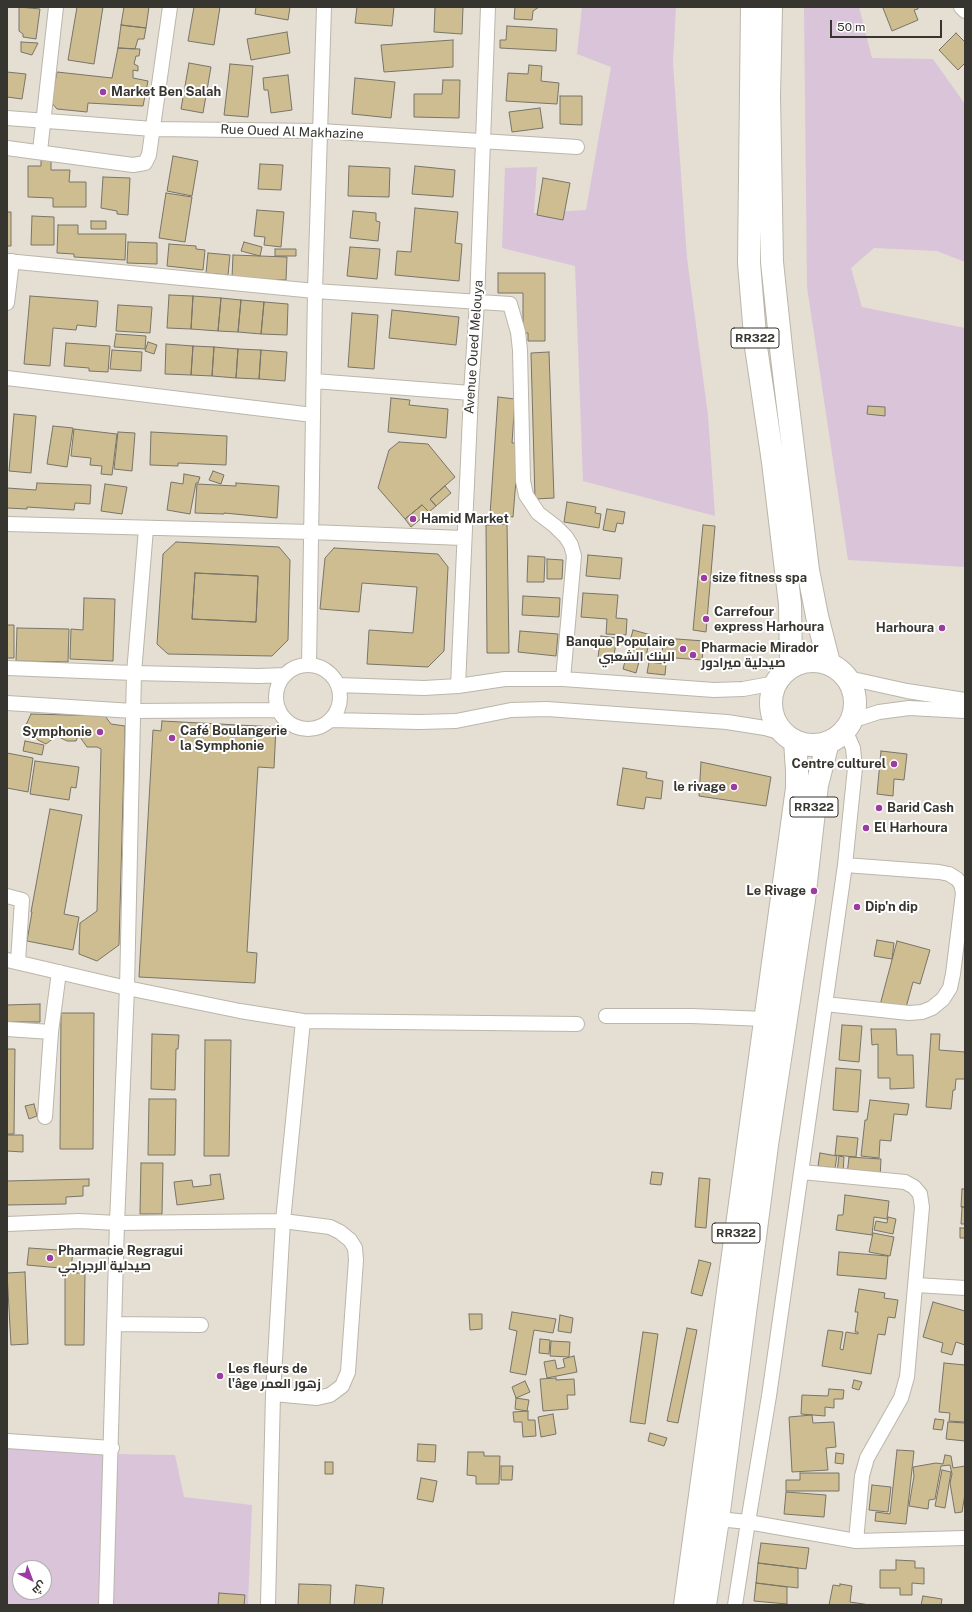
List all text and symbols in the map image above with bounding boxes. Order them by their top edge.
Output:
scale bar [832,12,944,38]
text: 50 m [837,20,865,34]
place label: Market Ben Salah [111,84,221,100]
marker: Market Ben Salah [98,87,108,97]
street label: Rue Oued Al Makhazine [220,122,364,142]
street label: Avenue Oued Melouya [462,279,486,415]
road number: RR322 [731,328,779,348]
place label: Hamid Market [421,511,509,527]
marker: Hamid Market [408,514,418,524]
place label: size fitness spa [712,570,807,586]
marker: size fitness spa [699,573,709,583]
place label: Carrefour express Harhoura [714,604,824,635]
marker: Carrefour express Harhoura [701,614,711,624]
place label: Harhoura [876,620,934,636]
marker: Harhoura [937,623,947,633]
place label: Banque Populaire البنك الشعبي [566,634,675,665]
place label: Pharmacie Mirador صيدلية ميرادور [701,640,819,671]
marker: Banque Populaire البنك الشعبي [678,644,688,654]
marker: Pharmacie Mirador صيدلية ميرادور [688,650,698,660]
place label: Café Boulangerie la Symphonie [180,723,287,754]
place label: Symphonie [22,724,92,740]
marker: Symphonie [95,727,105,737]
marker: Café Boulangerie la Symphonie [167,733,177,743]
place label: Centre culturel [792,756,886,772]
marker: Centre culturel [889,759,899,769]
place label: le rivage [673,779,726,795]
marker: le rivage [729,782,739,792]
road number: RR322 [790,797,838,817]
place label: Barid Cash [887,800,954,816]
marker: Barid Cash [874,803,884,813]
place label: El Harhoura [874,820,948,836]
marker: El Harhoura [861,823,871,833]
place label: Le Rivage [746,883,806,899]
marker: Le Rivage [809,886,819,896]
place label: Dip'n dip [865,899,918,915]
marker: Dip'n dip [852,902,862,912]
road number: RR322 [712,1223,760,1243]
place label: Pharmacie Regragui صيدلية الرجراجي [58,1243,183,1274]
marker: Pharmacie Regragui صيدلية الرجراجي [45,1253,55,1263]
place label: Les fleurs de l'âge زهور العمر [228,1361,321,1392]
marker: Les fleurs de l'âge زهور العمر [215,1371,225,1381]
north arrow [12,1560,52,1600]
text: ش [30,1579,49,1597]

